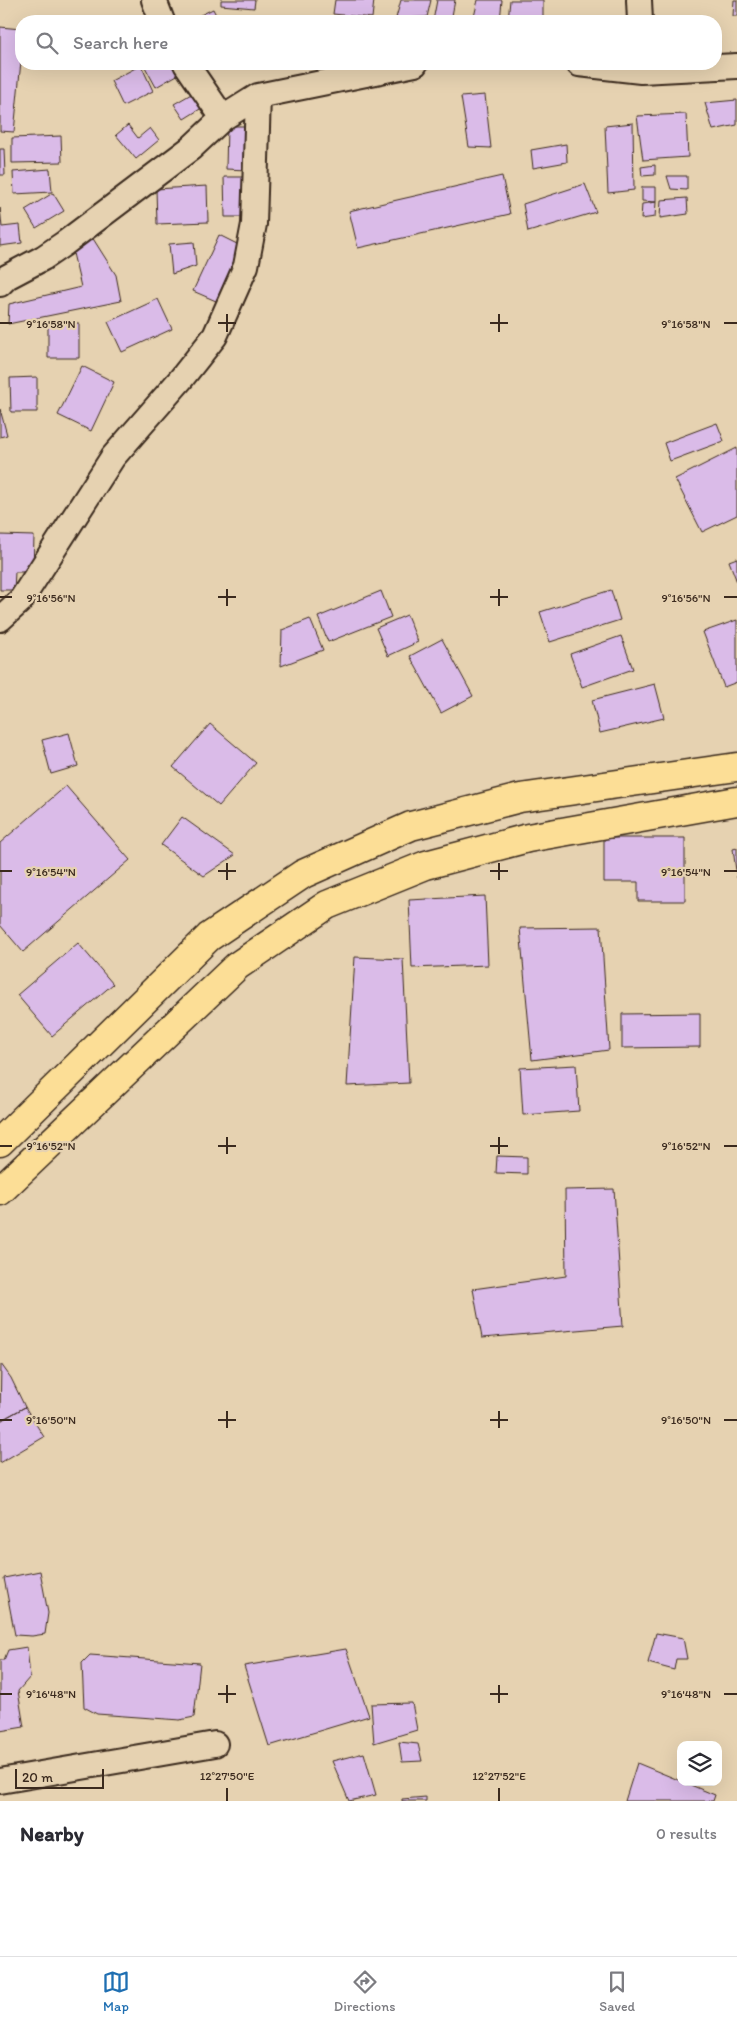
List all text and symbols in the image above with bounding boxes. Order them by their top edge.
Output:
search box [15,15,722,70]
icon: search [33,29,61,57]
text: Search here [73,31,168,54]
text: 9°16'58"N [26,317,76,331]
text: 9°16'58"N [661,317,711,331]
text: 9°16'56"N [26,591,76,605]
text: 9°16'56"N [661,591,711,605]
text: 9°16'54"N [26,865,76,879]
text: 9°16'54"N [661,865,711,879]
text: 9°16'52"N [26,1139,76,1153]
text: 9°16'52"N [661,1139,711,1153]
text: 9°16'50"N [26,1413,76,1427]
text: 9°16'50"N [661,1413,711,1427]
text: 9°16'48"N [26,1687,76,1701]
text: 9°16'48"N [661,1687,711,1701]
map controls [677,1741,722,1786]
button: layers [677,1741,722,1786]
scale bar [15,1766,104,1789]
text: 20 m [22,1769,53,1786]
text: 12°27'50"E [200,1769,255,1783]
text: 12°27'52"E [472,1769,526,1783]
text: Nearby [20,1821,84,1846]
text: 0 results [656,1824,717,1843]
tab: Map [102,1968,130,2015]
tab: Directions [334,1968,395,2015]
tab: Saved [599,1968,635,2015]

